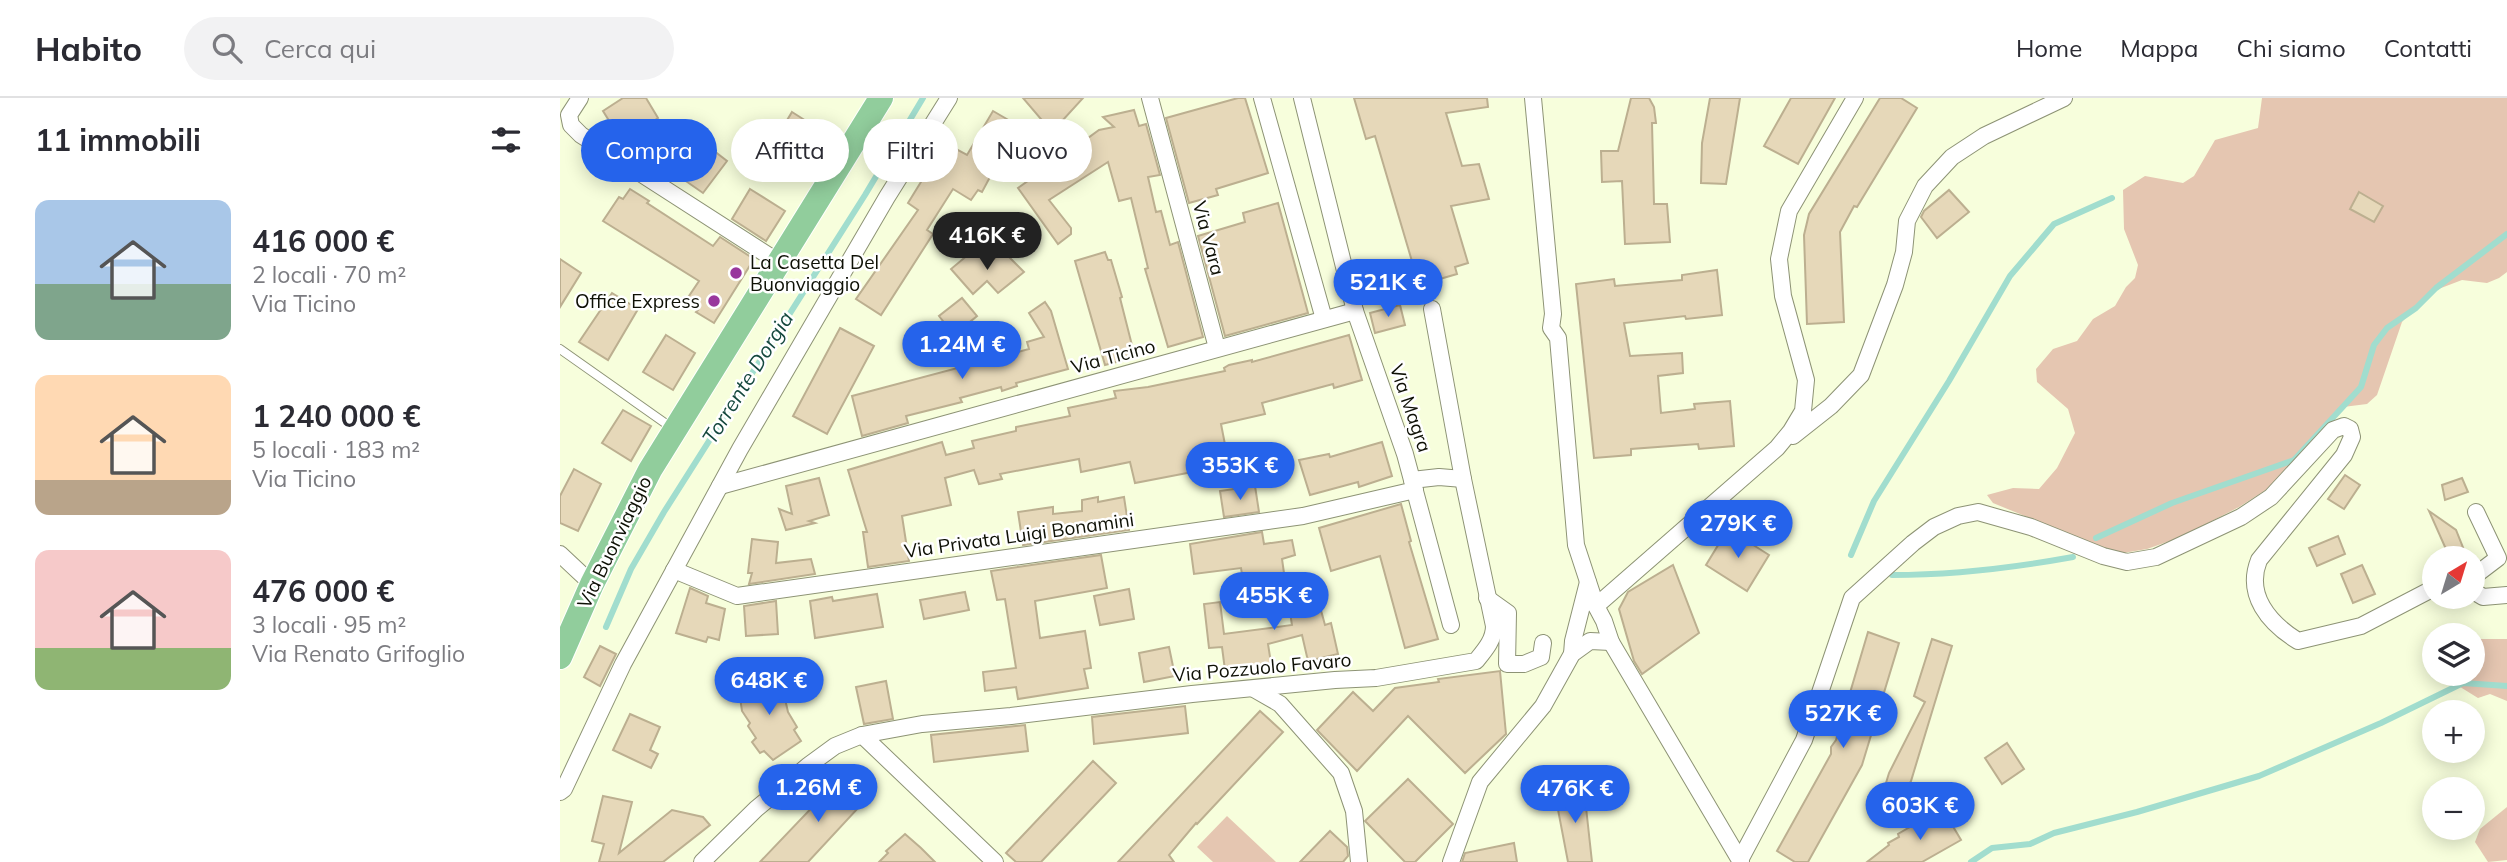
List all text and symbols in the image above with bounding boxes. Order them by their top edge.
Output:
search box [184,17,674,80]
text: Habito [35,28,142,69]
icon: search [208,29,246,67]
text: Cerca qui [264,32,376,65]
text: Home [2016,33,2082,63]
text: Mappa [2120,33,2198,63]
text: Chi siamo [2236,33,2346,63]
text: Contatti [2384,33,2472,63]
chip: Compra [581,119,717,182]
chip: Affitta [731,119,849,182]
chip: Filtri [863,119,958,182]
chip: Nuovo [972,119,1092,182]
text: 11 immobili [35,121,201,159]
icon: filters [487,121,525,159]
street label: Via Vara [1188,198,1230,278]
pin: 416K € [930,212,1044,272]
text: 416K € [949,220,1025,249]
text: 416 000 € [252,222,394,260]
icon: home [91,228,175,312]
place label: La Casetta Del Buonviaggio [750,250,879,296]
text: 2 locali · 70 m² [252,260,406,289]
pin: 521K € [1331,260,1445,319]
marker: La Casetta Del Buonviaggio [728,265,744,281]
text: 521K € [1350,267,1426,296]
text: Via Ticino [252,289,356,318]
place label: Office Express [575,289,700,313]
marker: Office Express [706,293,722,309]
water label: Torrente Dorgia [696,306,798,449]
pin: 1.24M € [897,322,1027,381]
text: 1.24M € [918,329,1006,358]
street label: Via Ticino [1068,333,1158,379]
street label: Via Magra [1385,361,1437,455]
text: 1 240 000 € [252,397,421,435]
icon: home [91,403,175,487]
text: 5 locali · 183 m² [252,435,420,464]
pin: 353K € [1183,442,1297,502]
text: 353K € [1202,450,1278,479]
text: Via Ticino [252,464,356,493]
street label: Via Buonviaggio [572,472,656,612]
pin: 279K € [1681,500,1795,560]
street label: Via Privata Luigi Bonamini [903,507,1135,563]
text: 279K € [1700,508,1776,537]
north arrow [2422,546,2485,609]
map controls [2422,546,2485,840]
text: 476 000 € [252,572,394,610]
pin: 455K € [1217,573,1331,632]
icon: home [91,578,175,662]
text: 455K € [1236,580,1312,609]
text: 3 locali · 95 m² [252,610,406,639]
button: layers [2422,623,2485,686]
text: Via Renato Grifoglio [252,639,465,668]
street label: Via Pozzuolo Favaro [1172,647,1352,687]
pin: 648K € [712,658,826,717]
text: 648K € [731,665,807,694]
pin: 527K € [1786,690,1900,750]
text: 527K € [1805,698,1881,727]
button: + [2422,700,2485,763]
pin: 1.26M € [753,764,883,824]
pin: 476K € [1518,766,1632,825]
text: 1.26M € [774,772,862,801]
text: 476K € [1537,773,1613,802]
button: − [2422,777,2485,840]
pin: 603K € [1863,782,1977,842]
text: 603K € [1882,790,1958,819]

